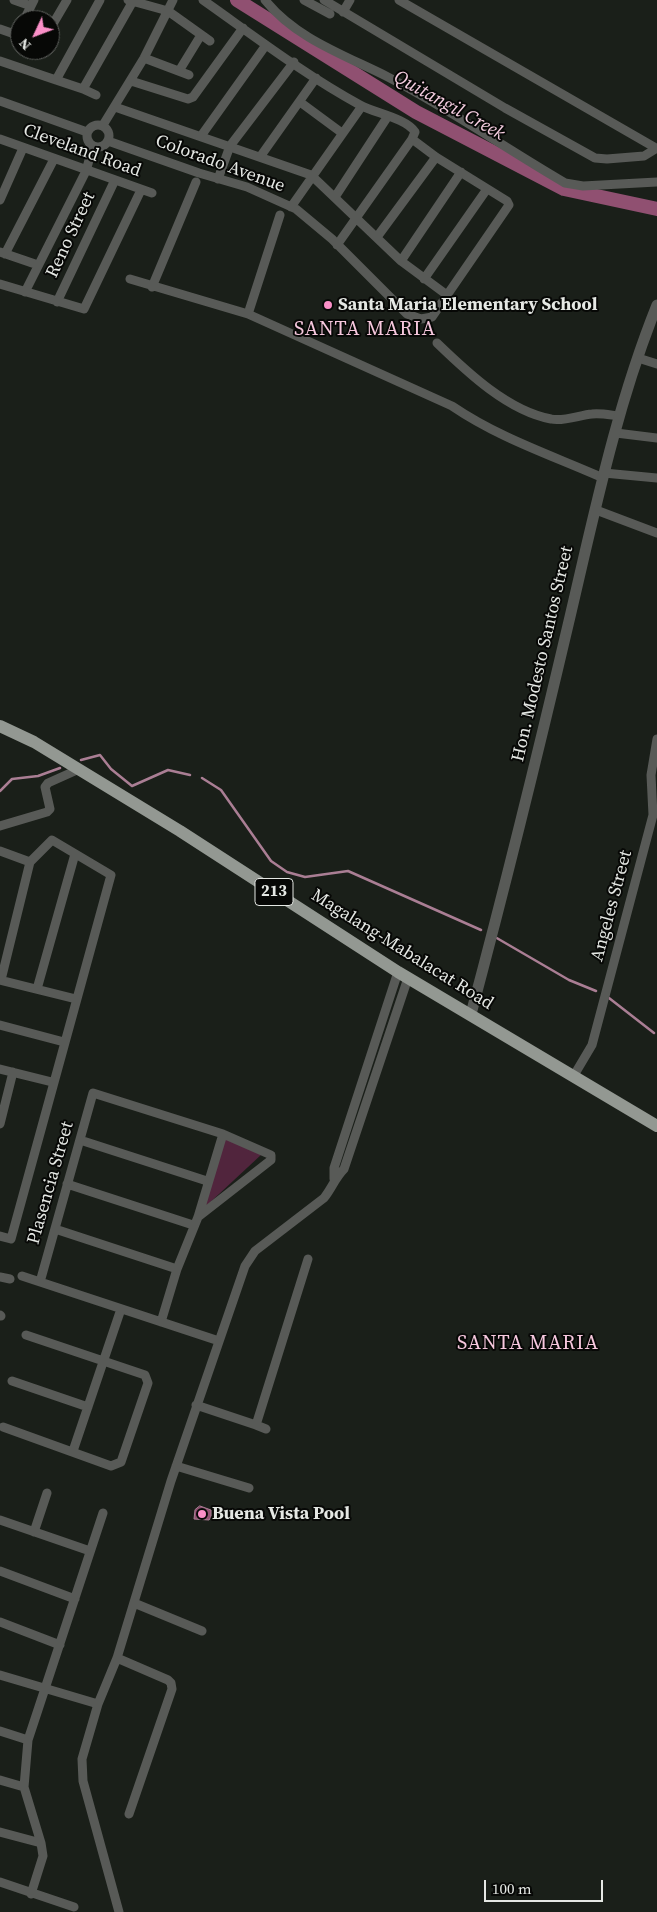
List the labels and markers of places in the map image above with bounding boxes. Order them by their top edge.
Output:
place label: Santa Maria Elementary School [338,294,597,316]
marker: Santa Maria Elementary School [322,299,334,311]
place label: Buena Vista Pool [212,1503,350,1525]
marker: Buena Vista Pool [196,1508,208,1520]

